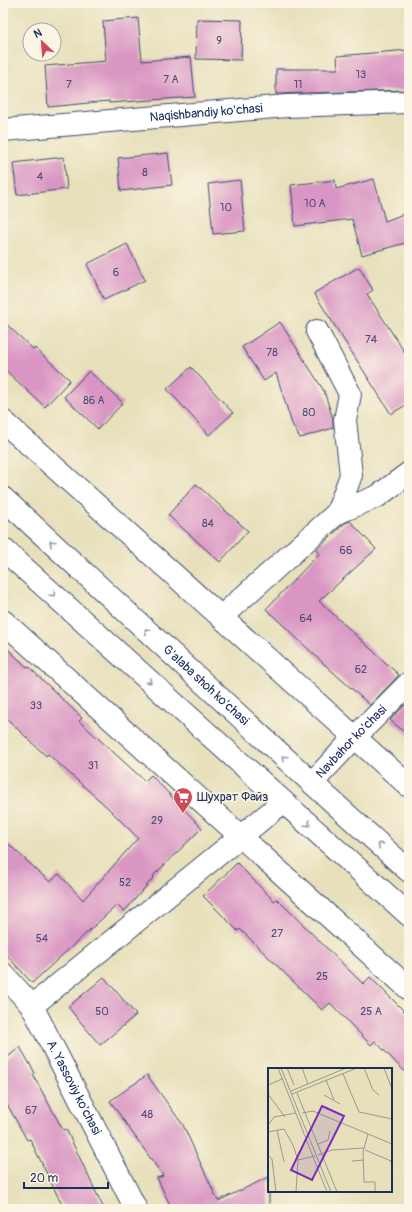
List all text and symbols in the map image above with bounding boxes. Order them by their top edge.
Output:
north arrow [22,22,62,62]
text: N [32,26,45,41]
house number: 9 [216,34,222,47]
house number: 13 [356,68,366,81]
house number: 7 А [163,73,179,86]
house number: 7 [66,78,72,91]
house number: 11 [294,78,302,91]
street label: Naqishbandiy ko'chasi [149,100,264,126]
house number: 8 [142,166,148,179]
house number: 4 [37,170,44,183]
house number: 10 А [304,197,326,210]
house number: 10 [220,201,232,214]
house number: 6 [113,266,119,279]
house number: 74 [365,333,378,346]
house number: 78 [266,346,278,359]
house number: 86 А [83,394,105,407]
house number: 80 [302,406,316,419]
house number: 84 [202,517,215,530]
one-way arrow [49,540,57,548]
house number: 66 [340,544,352,557]
one-way arrow [48,589,56,597]
house number: 64 [300,612,313,625]
one-way arrow [145,629,152,636]
street label: G'alaba shoh ko'chasi [160,641,252,729]
house number: 62 [355,663,367,676]
one-way arrow [145,676,152,683]
house number: 33 [30,699,42,712]
street label: Navbahor ko'chasi [312,702,390,782]
one-way arrow [281,755,289,762]
house number: 31 [88,759,98,772]
supermarket icon: Шухрат Файз [172,786,194,814]
place label: Шухрат Файз [197,789,268,805]
house number: 29 [151,814,163,827]
one-way arrow [304,819,311,826]
one-way arrow [377,842,385,850]
house number: 52 [119,876,131,889]
house number: 27 [271,927,283,940]
house number: 54 [36,932,49,945]
house number: 25 [316,970,328,983]
house number: 50 [95,1005,109,1018]
house number: 25 А [360,1005,382,1018]
street label: A. Yassoviy ko'chasi [43,1038,105,1138]
inset map [268,1068,392,1192]
house number: 67 [25,1104,37,1117]
house number: 48 [141,1108,153,1121]
scale bar [24,1164,108,1190]
text: 20 m [30,1171,59,1186]

